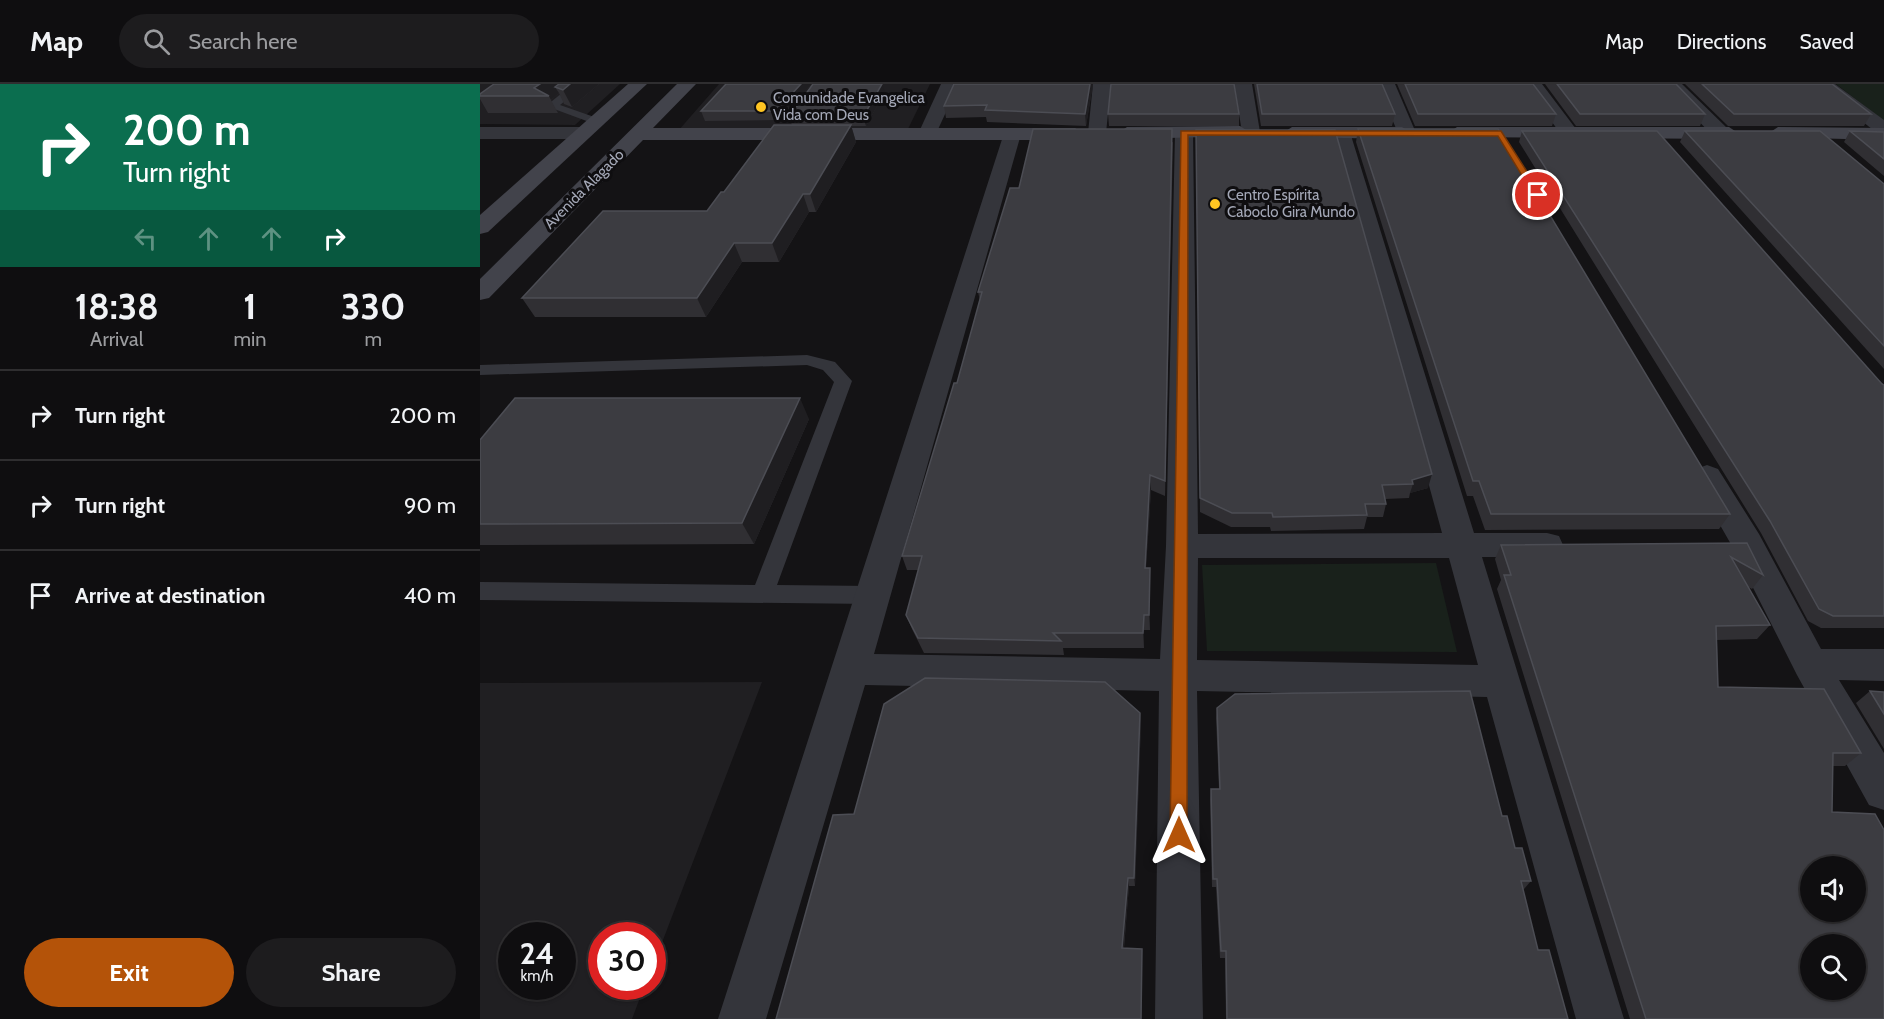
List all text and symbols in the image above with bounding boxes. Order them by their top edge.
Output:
search box [119,14,539,68]
text: Map [30,24,83,58]
icon: search [140,25,173,58]
text: Search here [188,28,297,55]
text: Map [1605,29,1644,54]
text: Directions [1677,29,1766,54]
text: Saved [1799,29,1854,54]
place label: Comunidade Evangelica Vida com Deus [773,89,925,124]
marker: Comunidade Evangelica Vida com Deus [754,100,768,114]
text: 200 m [123,104,250,156]
icon: right [24,108,102,186]
street label: Avenida Alagado [540,145,628,233]
text: Turn right [123,156,230,189]
pin [1512,169,1563,220]
icon: arrive [1521,178,1554,211]
place label: Centro Espírita Caboclo Gira Mundo [1227,186,1355,221]
marker: Centro Espírita Caboclo Gira Mundo [1208,197,1222,211]
icon: left [129,222,162,255]
icon: ahead [192,222,225,255]
icon: ahead [255,222,288,255]
icon: right [318,222,351,255]
text: 18:38 [75,284,159,328]
text: 1 [243,284,257,328]
text: 330 [341,284,405,328]
text: Arrival [90,327,143,351]
text: min [233,327,266,351]
text: m [364,327,382,351]
icon: right [24,399,57,432]
text: Turn right [75,402,165,429]
text: 200 m [390,402,456,429]
icon: right [24,489,57,522]
text: Turn right [75,492,165,519]
text: 90 m [404,492,456,519]
icon: arrive [24,579,57,612]
text: Arrive at destination [75,582,265,609]
text: 40 m [404,582,456,609]
position arrow [1147,803,1211,867]
map controls [1800,856,1866,1000]
button: sound [1800,856,1866,922]
speed limit sign: 30 [588,922,666,1000]
button: search [1800,934,1866,1000]
text: 24 [520,935,554,972]
button: Exit [24,938,234,1007]
button: Share [246,938,456,1007]
text: km/h [521,967,553,985]

